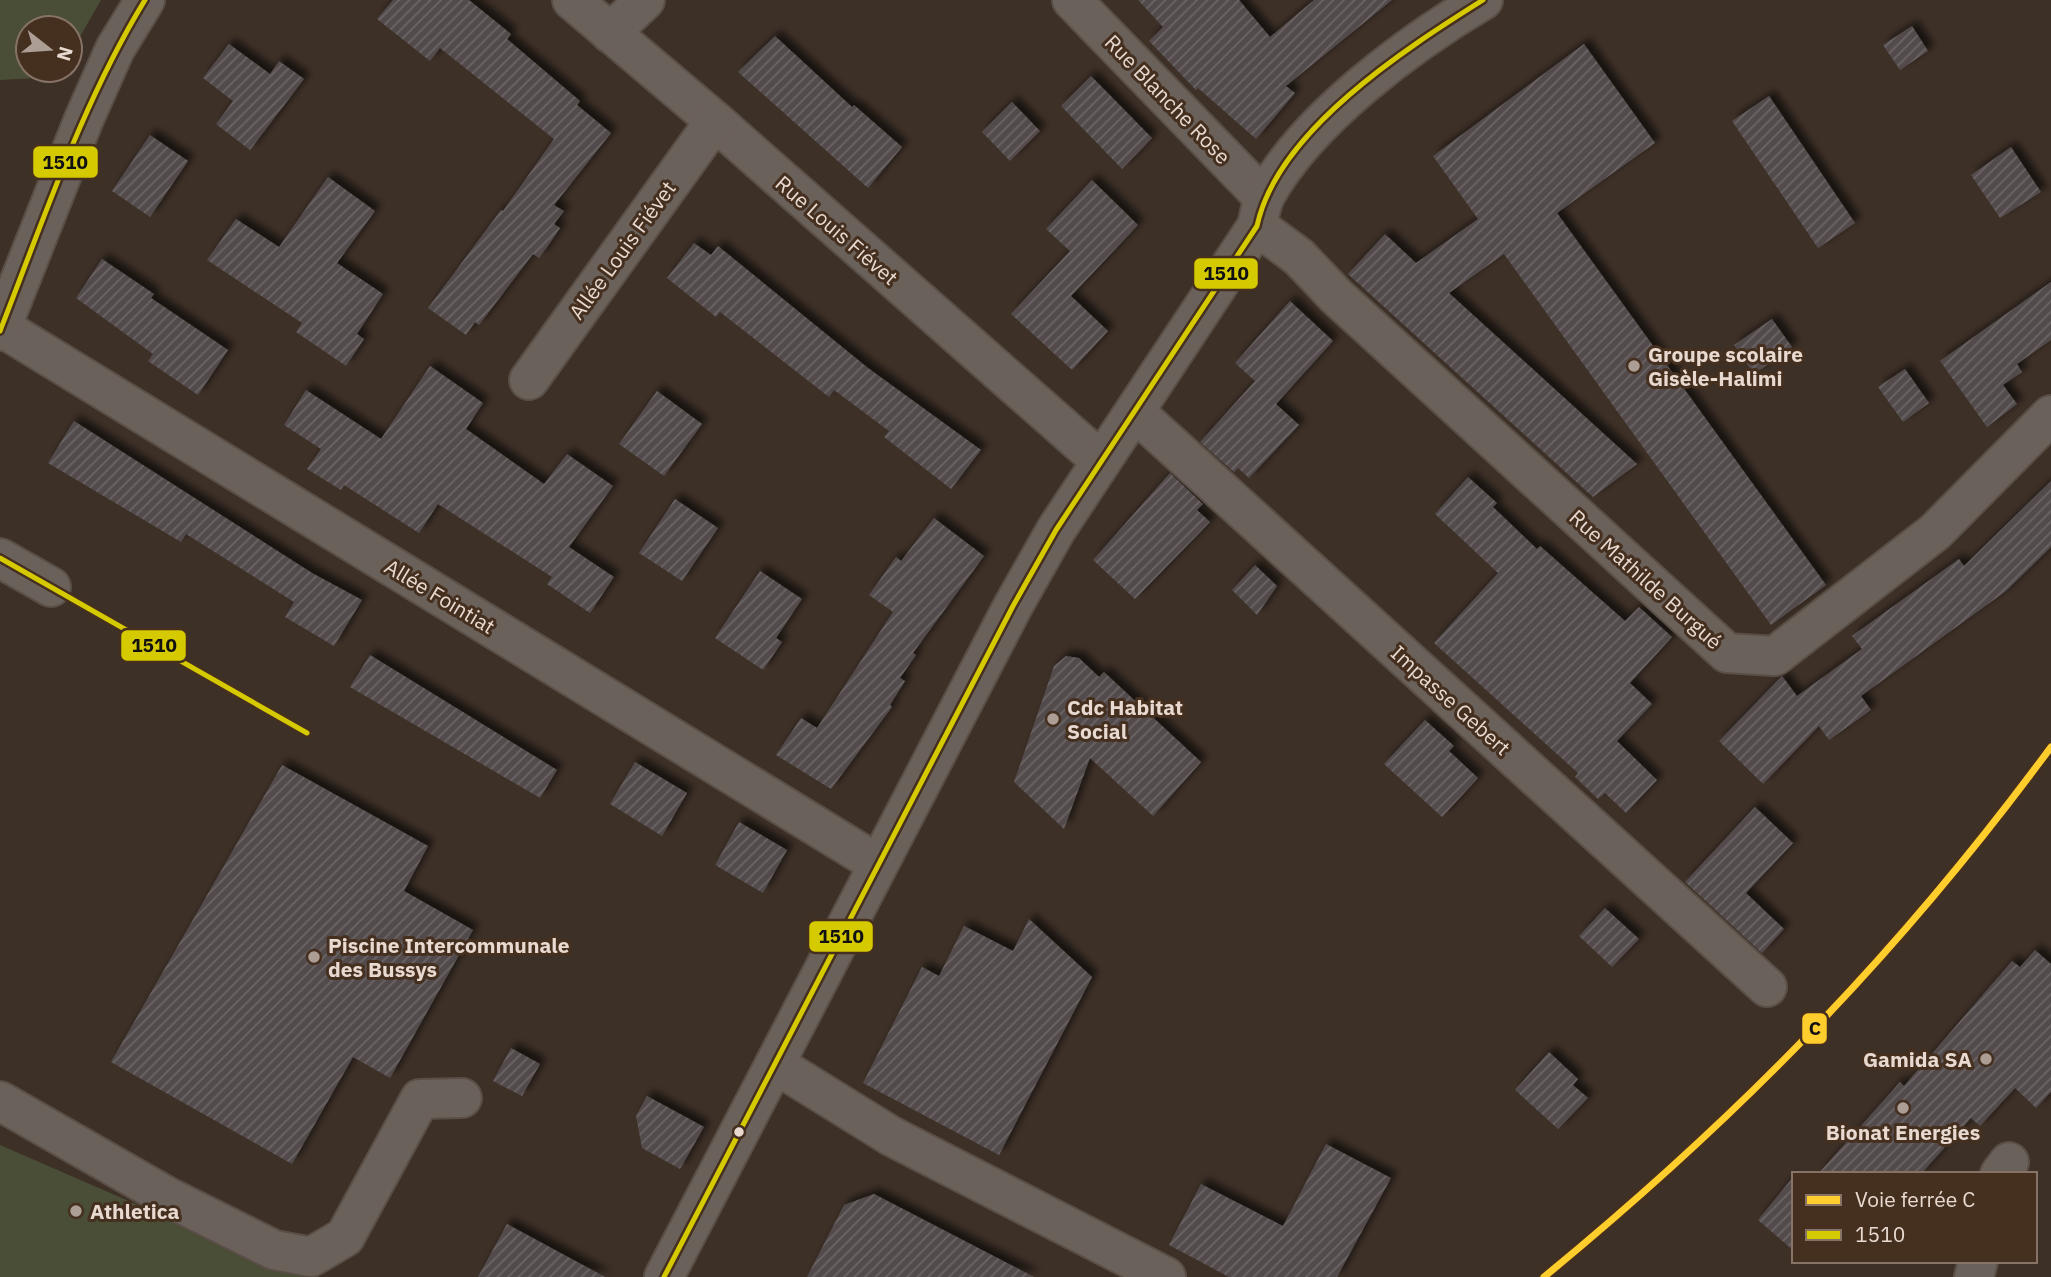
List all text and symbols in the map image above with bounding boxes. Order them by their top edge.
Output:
north arrow [14,14,84,84]
street label: Rue Blanche Rose [1099,28,1237,170]
text: N [52,44,79,64]
line badge: 1510 [32,145,99,179]
text: 1510 [42,150,88,174]
street label: Rue Louis Fiévet [770,169,904,291]
street label: Allée Louis Fiévet [562,175,682,325]
line badge: 1510 [1193,257,1259,290]
text: 1510 [1203,261,1249,285]
place label: Groupe scolaire Gisèle-Halimi [1648,340,1803,392]
marker: Groupe scolaire Gisèle-Halimi [1626,358,1642,374]
street label: Rue Mathilde Burgué [1564,503,1728,655]
street label: Allée Fointiat [380,552,500,640]
line badge: 1510 [120,629,187,662]
text: 1510 [131,633,177,657]
street label: Impasse Gebert [1385,639,1517,761]
place label: Cdc Habitat Social [1067,693,1183,745]
marker: Cdc Habitat Social [1045,711,1061,727]
line badge: 1510 [808,920,874,953]
text: 1510 [818,924,864,948]
place label: Piscine Intercommunale des Bussys [328,931,570,983]
marker: Piscine Intercommunale des Bussys [306,949,322,965]
line badge: C [1801,1012,1828,1045]
text: C [1809,1016,1821,1040]
place label: Gamida SA [1863,1045,1972,1073]
marker: Gamida SA [1978,1051,1994,1067]
marker: Bionat Energies [1895,1100,1911,1116]
place label: Bionat Energies [1826,1118,1980,1146]
unlabelled marker [732,1125,746,1139]
legend [1792,1172,2037,1263]
text: Voie ferrée C [1855,1185,1975,1213]
place label: Athletica [90,1197,180,1225]
marker: Athletica [68,1203,84,1219]
text: 1510 [1855,1220,1905,1248]

